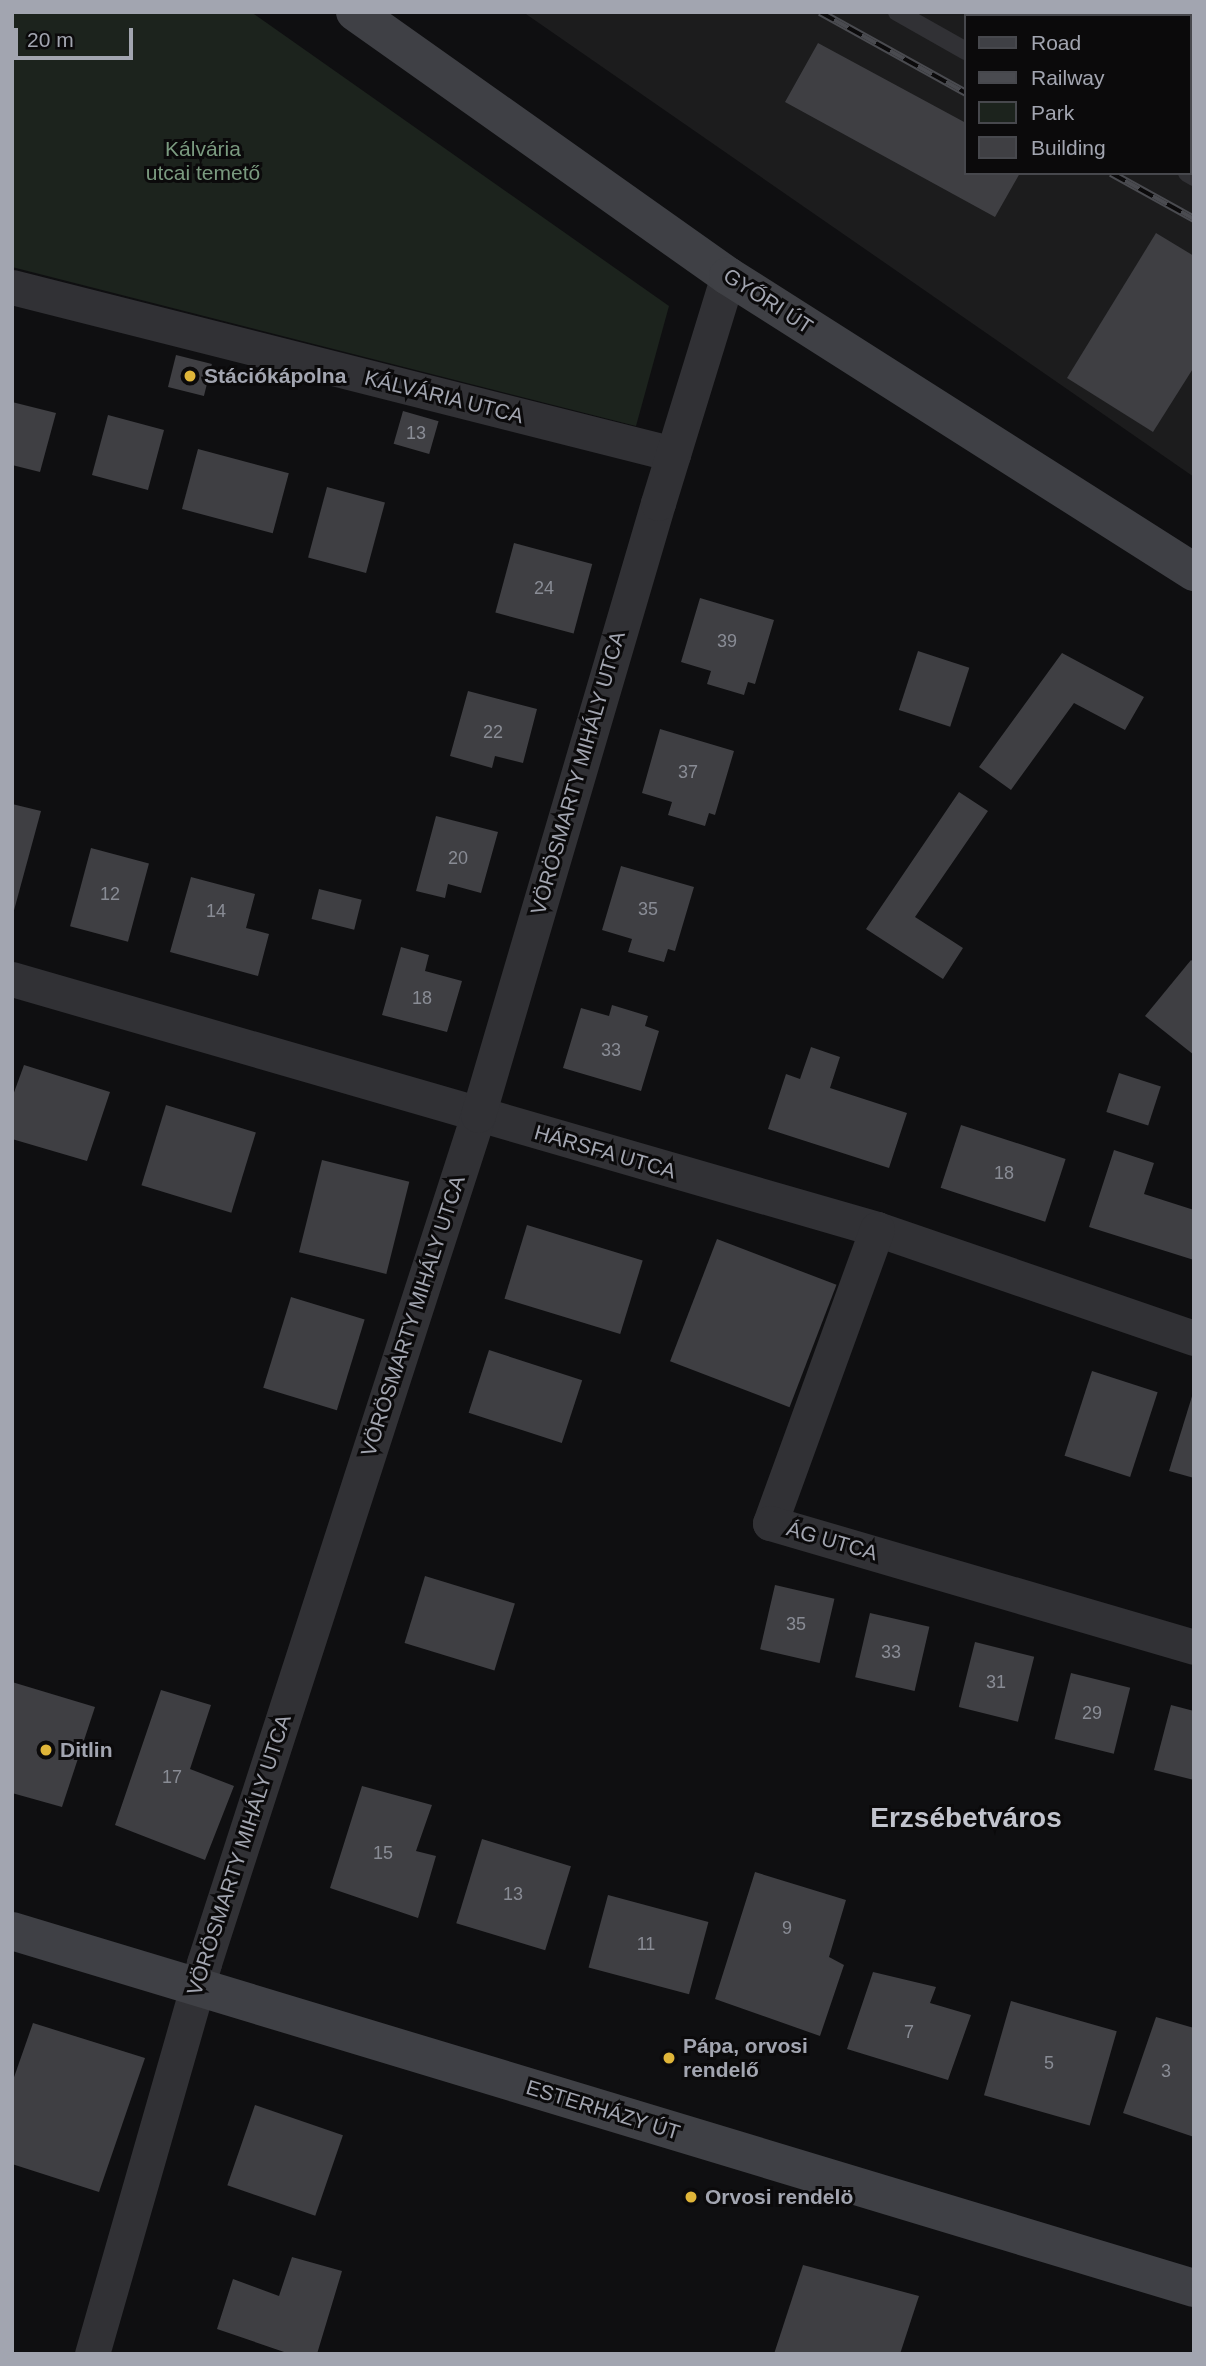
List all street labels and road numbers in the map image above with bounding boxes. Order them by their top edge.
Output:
street label: GYŐRI ÚT [719,263,817,339]
street label: KÁLVÁRIA UTCA [361,365,527,429]
street label: VÖRÖSMARTY MIHÁLY UTCA [525,628,631,918]
street label: HÁRSFA UTCA [531,1120,679,1184]
street label: VÖRÖSMARTY MIHÁLY UTCA [356,1172,470,1460]
street label: ÁG UTCA [784,1516,880,1566]
street label: VÖRÖSMARTY MIHÁLY UTCA [182,1711,296,1999]
street label: ESTERHÁZY ÚT [523,2075,683,2145]

